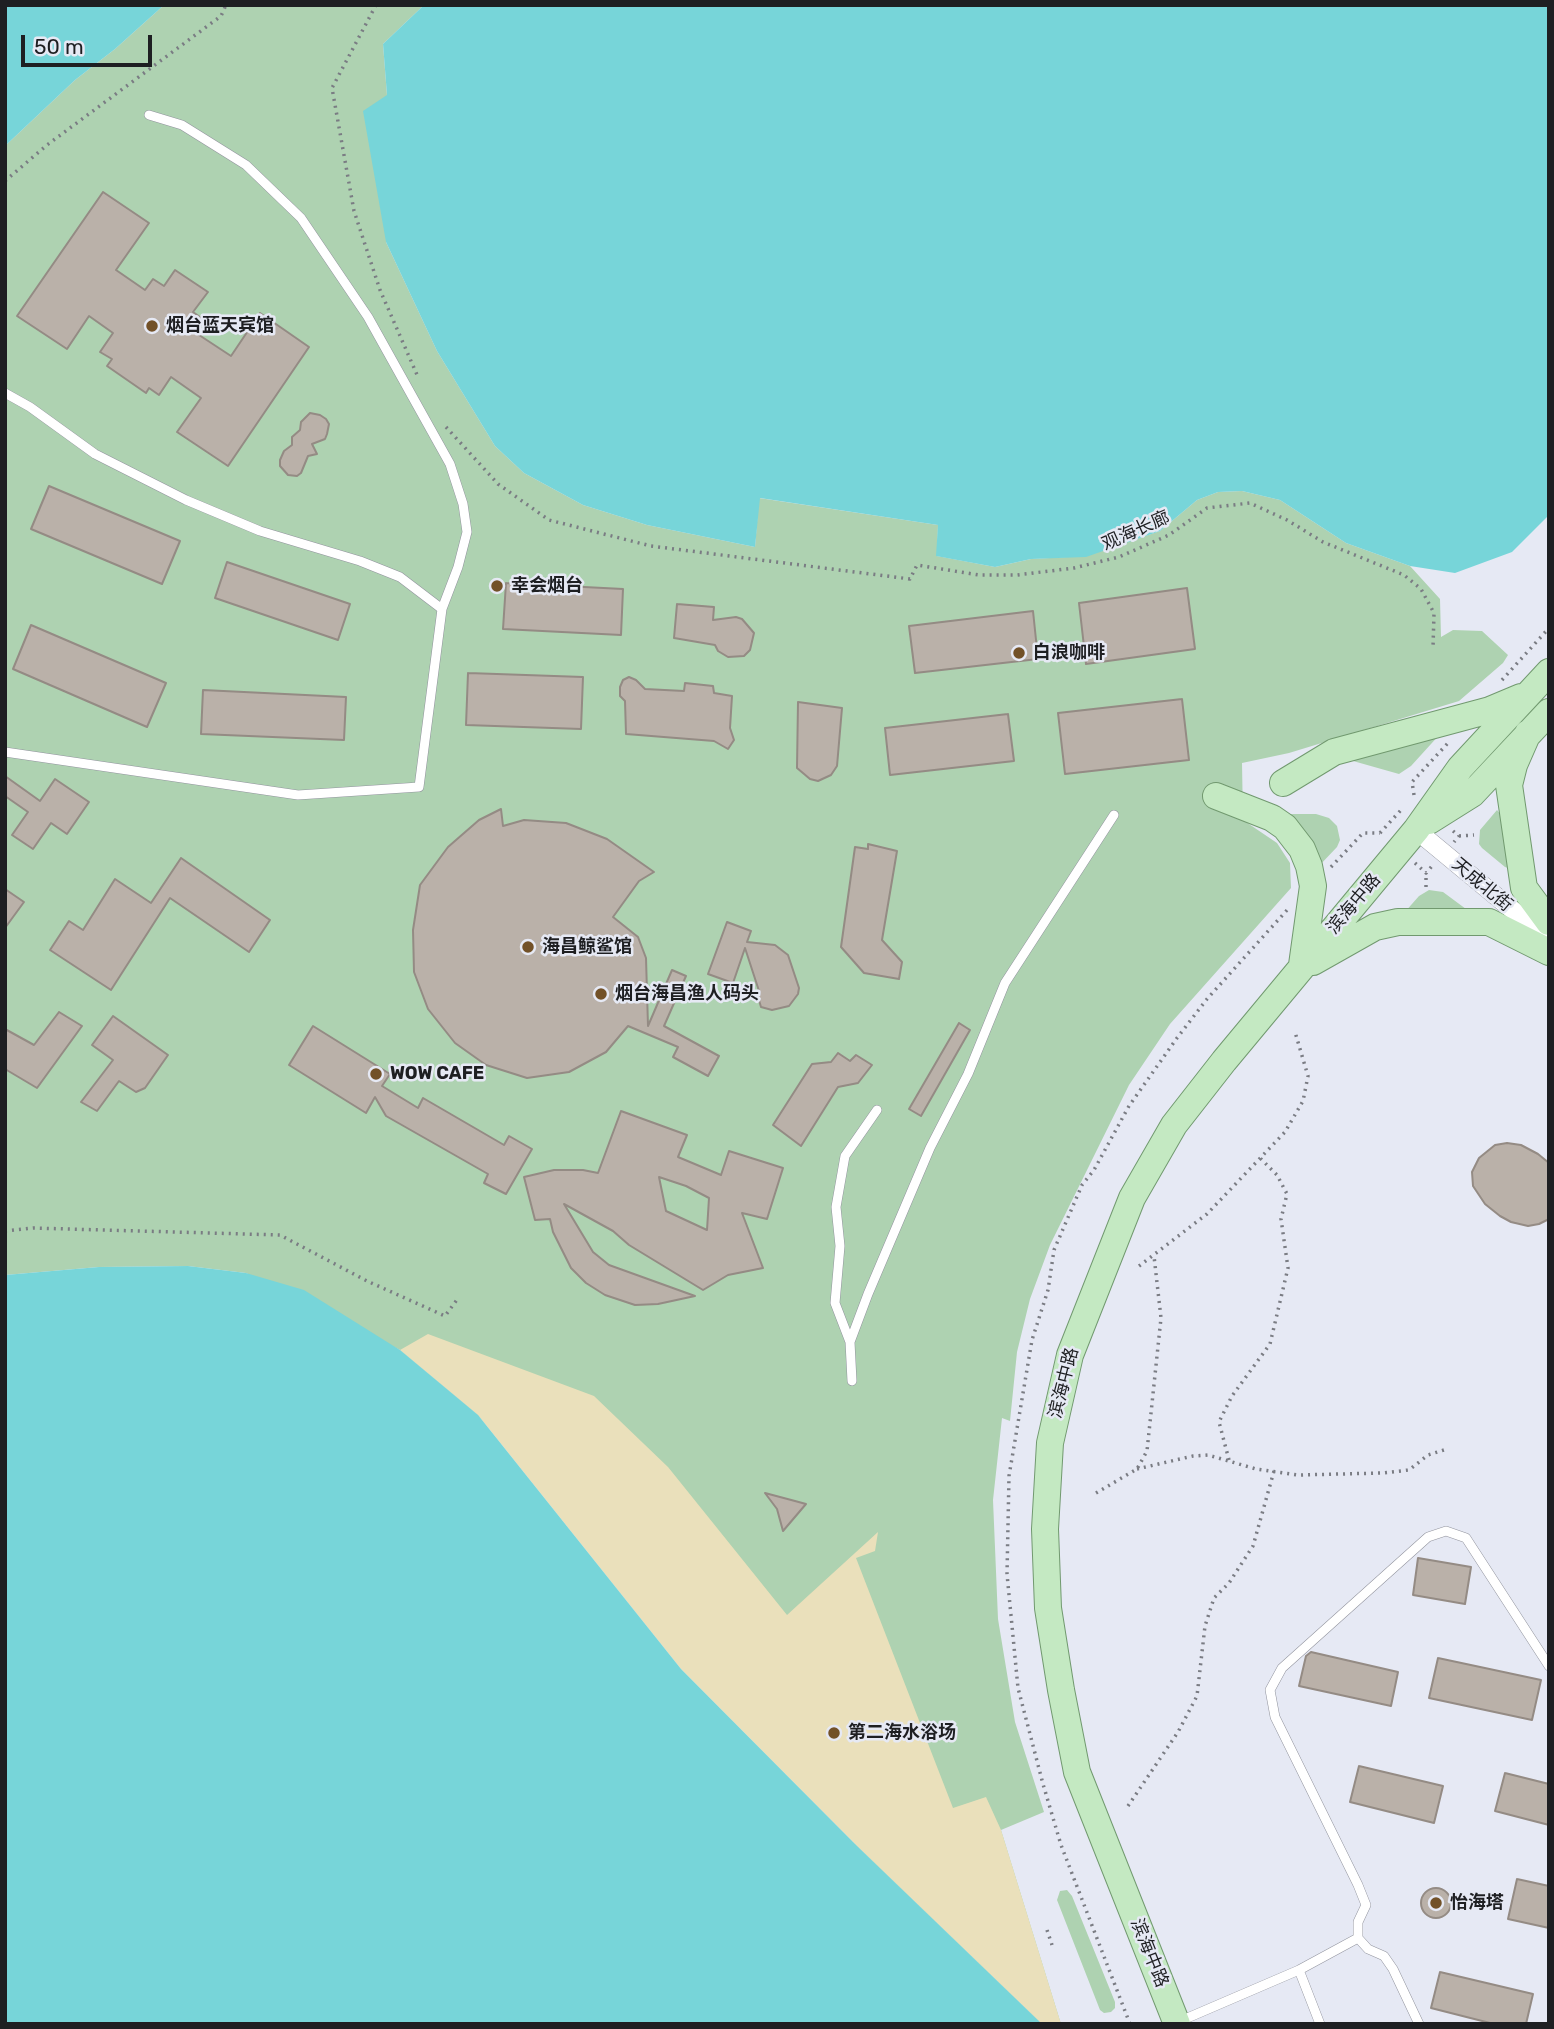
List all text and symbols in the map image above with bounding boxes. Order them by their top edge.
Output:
scale bar [24,21,156,65]
text: 50 m [34,34,84,59]
place label: 烟台蓝天宾馆 [166,315,274,337]
marker: 烟台蓝天宾馆 [144,318,160,334]
street label: 观海长廊 [1099,506,1173,556]
place label: 幸会烟台 [511,575,583,597]
marker: 幸会烟台 [489,578,505,594]
place label: 白浪咖啡 [1033,642,1105,664]
marker: 白浪咖啡 [1011,645,1027,661]
street label: 天成北街 [1447,854,1517,916]
street label: 滨海中路 [1323,869,1385,939]
place label: 海昌鲸鲨馆 [542,936,632,958]
marker: 海昌鲸鲨馆 [520,939,536,955]
place label: 烟台海昌渔人码头 [615,983,759,1005]
marker: 烟台海昌渔人码头 [593,986,609,1002]
place label: WOW CAFE [390,1063,484,1085]
marker: WOW CAFE [368,1066,384,1082]
street label: 滨海中路 [1045,1345,1083,1421]
place label: 第二海水浴场 [848,1722,956,1744]
marker: 第二海水浴场 [826,1725,842,1741]
place label: 怡海塔 [1450,1892,1504,1914]
marker: 怡海塔 [1428,1895,1444,1911]
street label: 滨海中路 [1126,1916,1172,1990]

